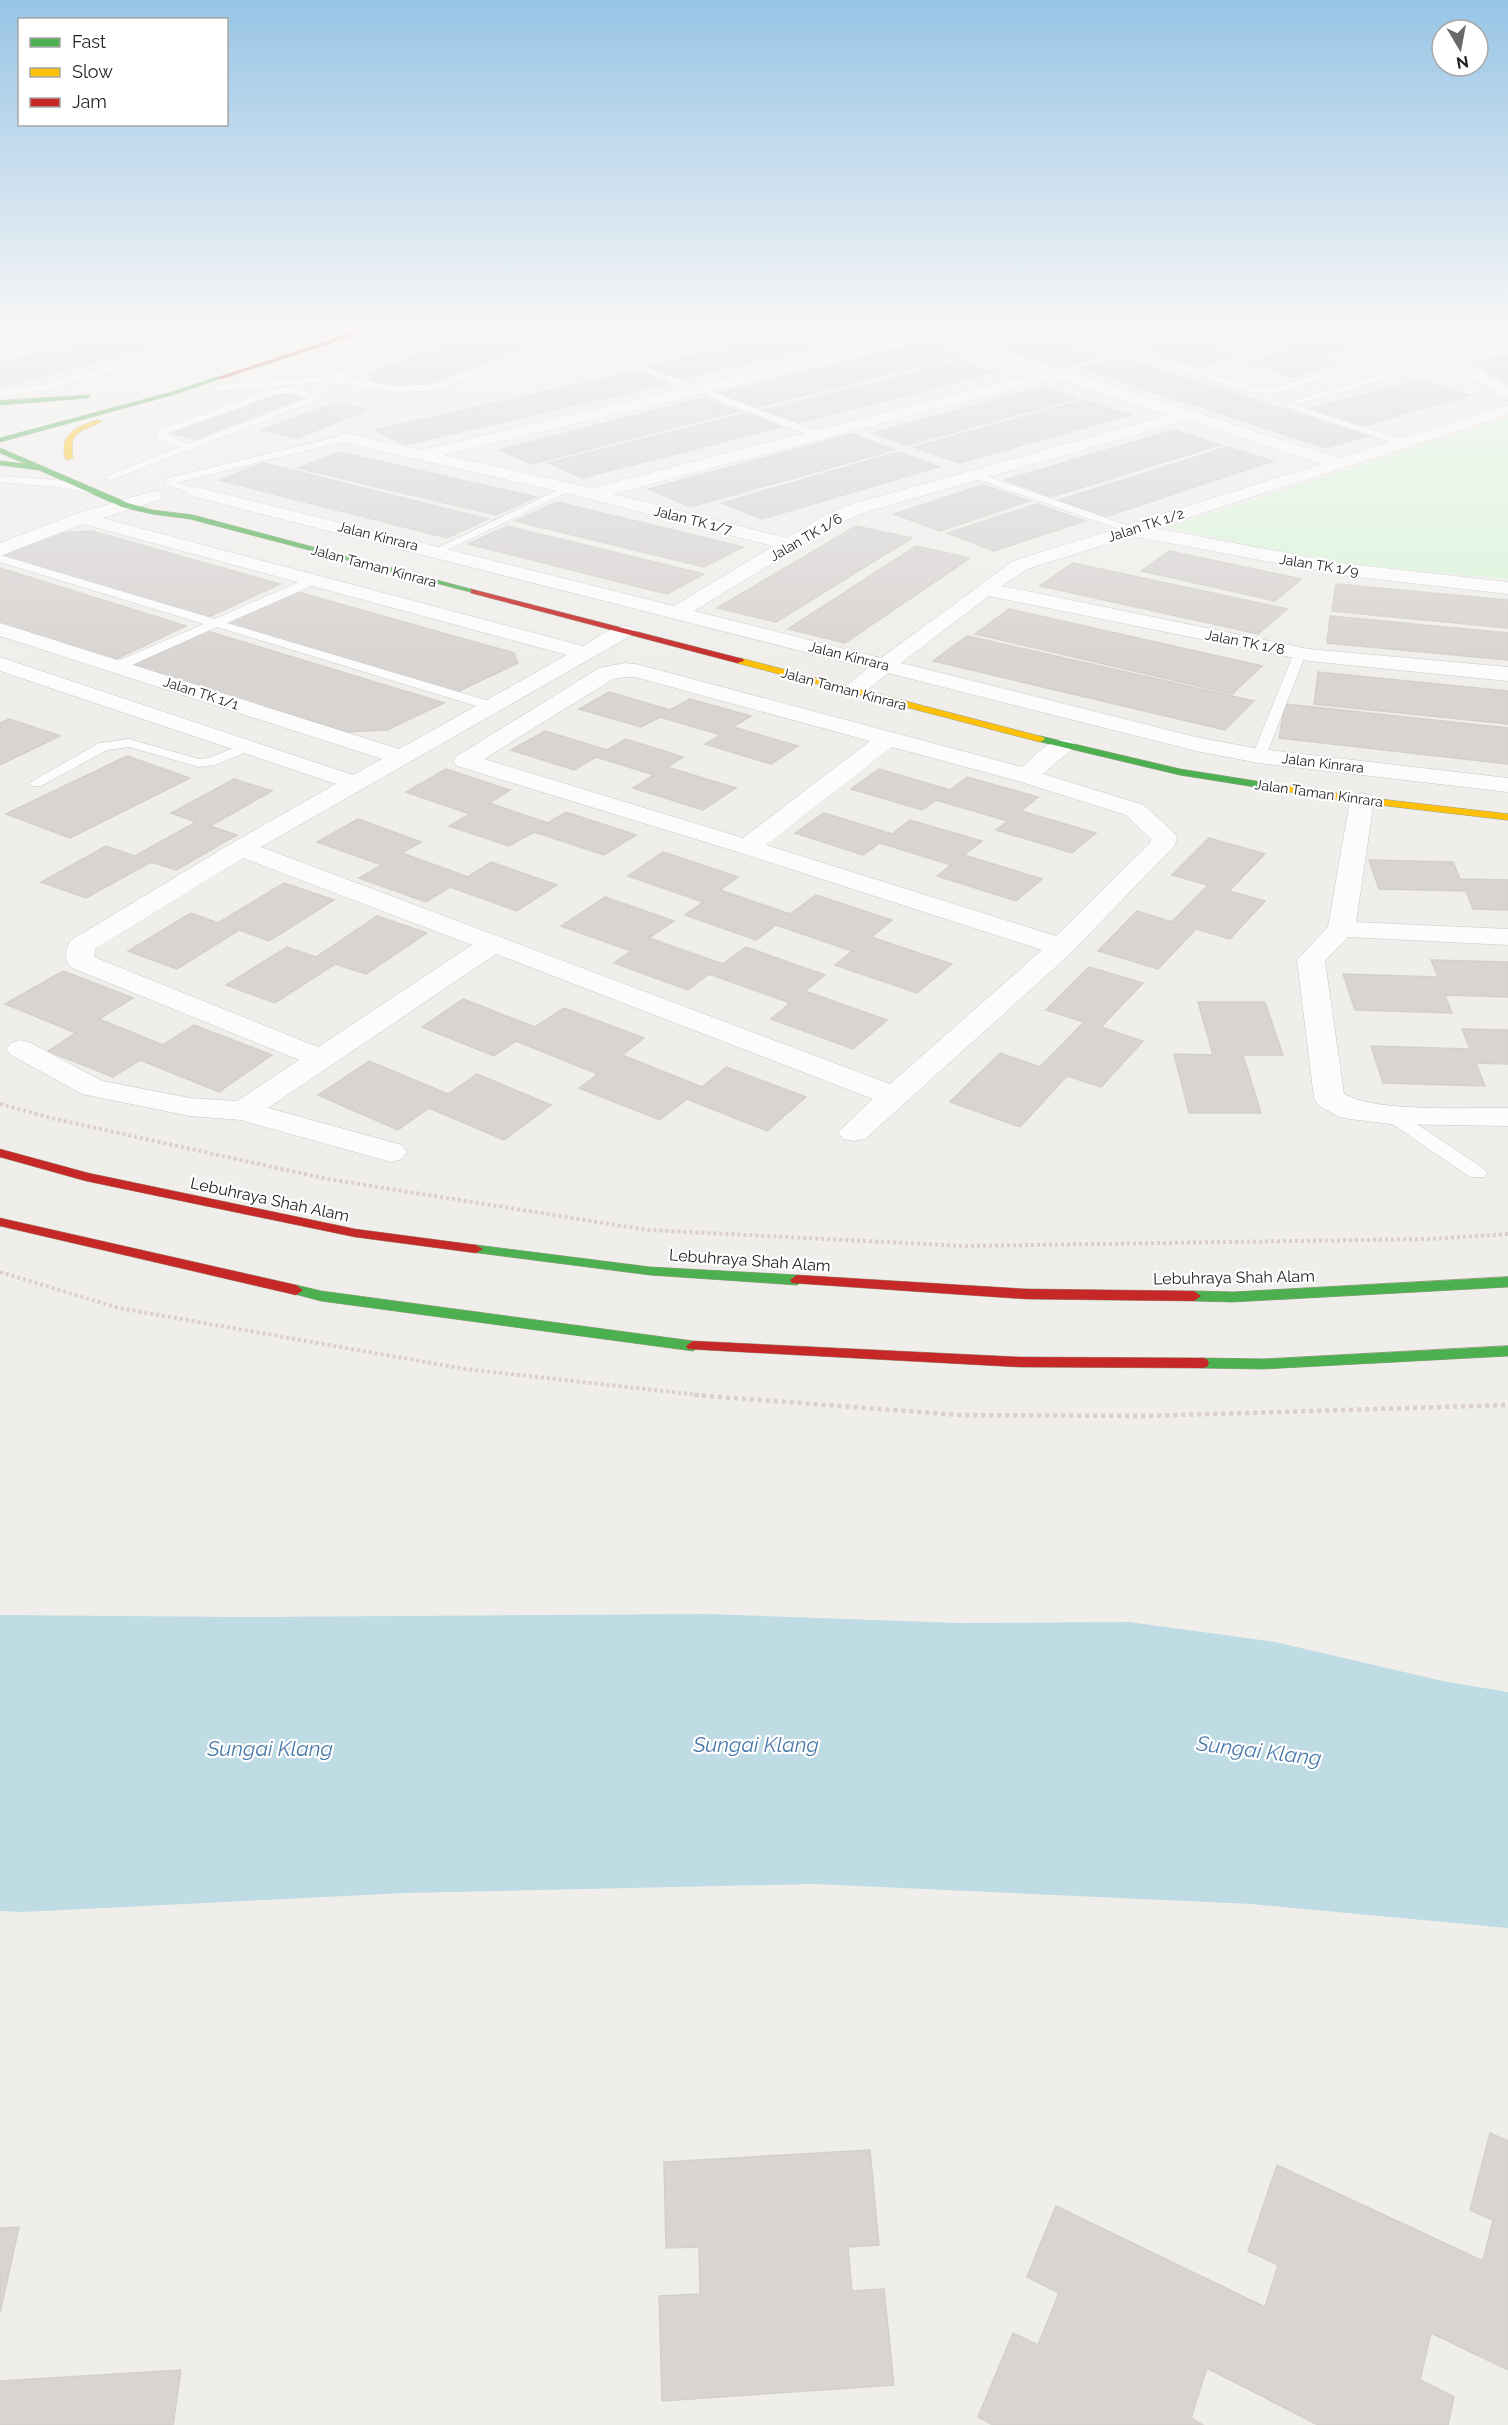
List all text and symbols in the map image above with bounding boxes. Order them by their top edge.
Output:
legend [18,18,228,126]
north arrow [1430,18,1490,78]
text: Fast [72,31,106,52]
text: N [1455,52,1470,73]
text: Slow [72,61,113,82]
text: Jam [72,91,107,112]
street label: Jalan TK 1/7 [652,503,734,538]
street label: Jalan TK 1/2 [1106,505,1186,545]
street label: Jalan TK 1/6 [767,510,845,564]
street label: Jalan Kinrara [336,518,420,554]
street label: Jalan Taman Kinrara [310,542,438,590]
street label: Jalan TK 1/9 [1278,551,1360,579]
street label: Jalan TK 1/8 [1204,626,1286,658]
street label: Jalan Kinrara [807,638,891,674]
street label: Jalan Taman Kinrara [780,665,908,713]
street label: Jalan TK 1/1 [161,673,241,713]
street label: Jalan Kinrara [1281,750,1365,776]
street label: Jalan Taman Kinrara [1254,776,1384,810]
street label: Lebuhraya Shah Alam [189,1173,351,1226]
street label: Lebuhraya Shah Alam [669,1245,831,1276]
street label: Lebuhraya Shah Alam [1153,1267,1315,1288]
water label: Sungai Klang [1194,1730,1323,1771]
water label: Sungai Klang [692,1732,819,1757]
water label: Sungai Klang [206,1736,333,1761]

